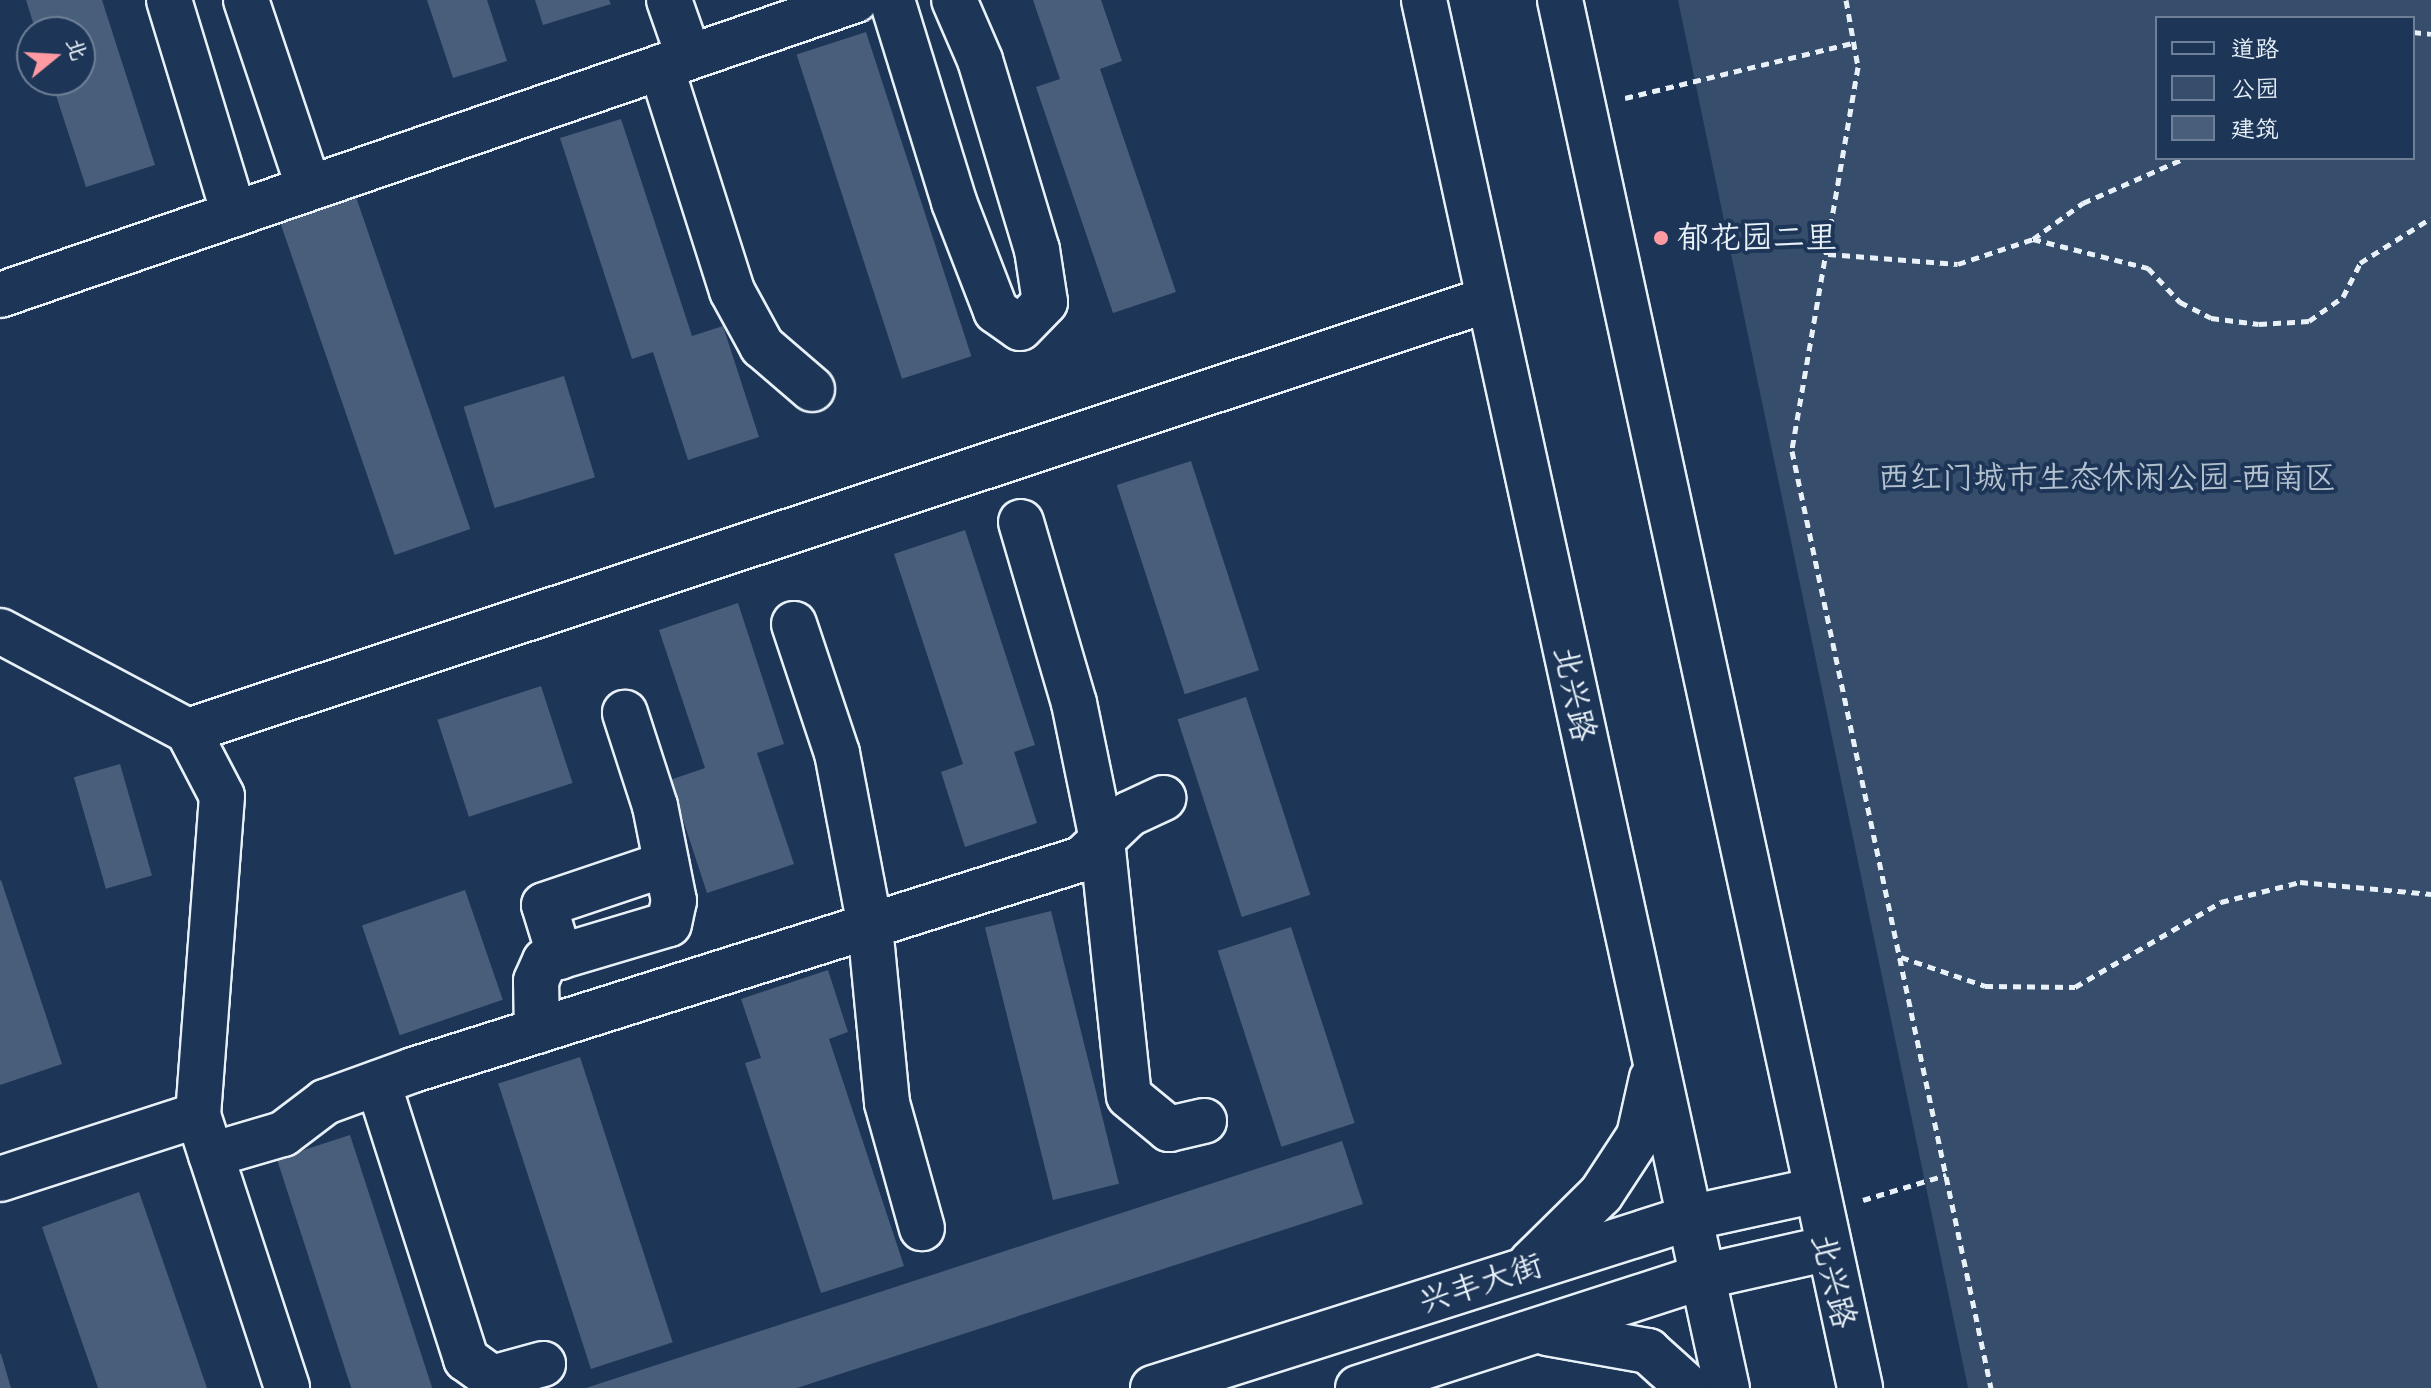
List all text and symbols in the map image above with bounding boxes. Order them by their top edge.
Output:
north arrow [16,16,96,96]
legend [2155,16,2415,160]
text: 北 [60,34,94,64]
text: 道路 [2231,34,2279,64]
text: 公园 [2231,74,2279,104]
text: 建筑 [2231,114,2279,144]
place label: 郁花园二里 [1677,219,1837,257]
marker: 郁花园二里 [1652,229,1670,247]
park label: 西红门城市生态休闲公园-西南区 [1878,459,2336,497]
street label: 北兴路 [1545,643,1603,745]
street label: 北兴路 [1803,1230,1863,1332]
street label: 兴丰大街 [1414,1246,1548,1322]

